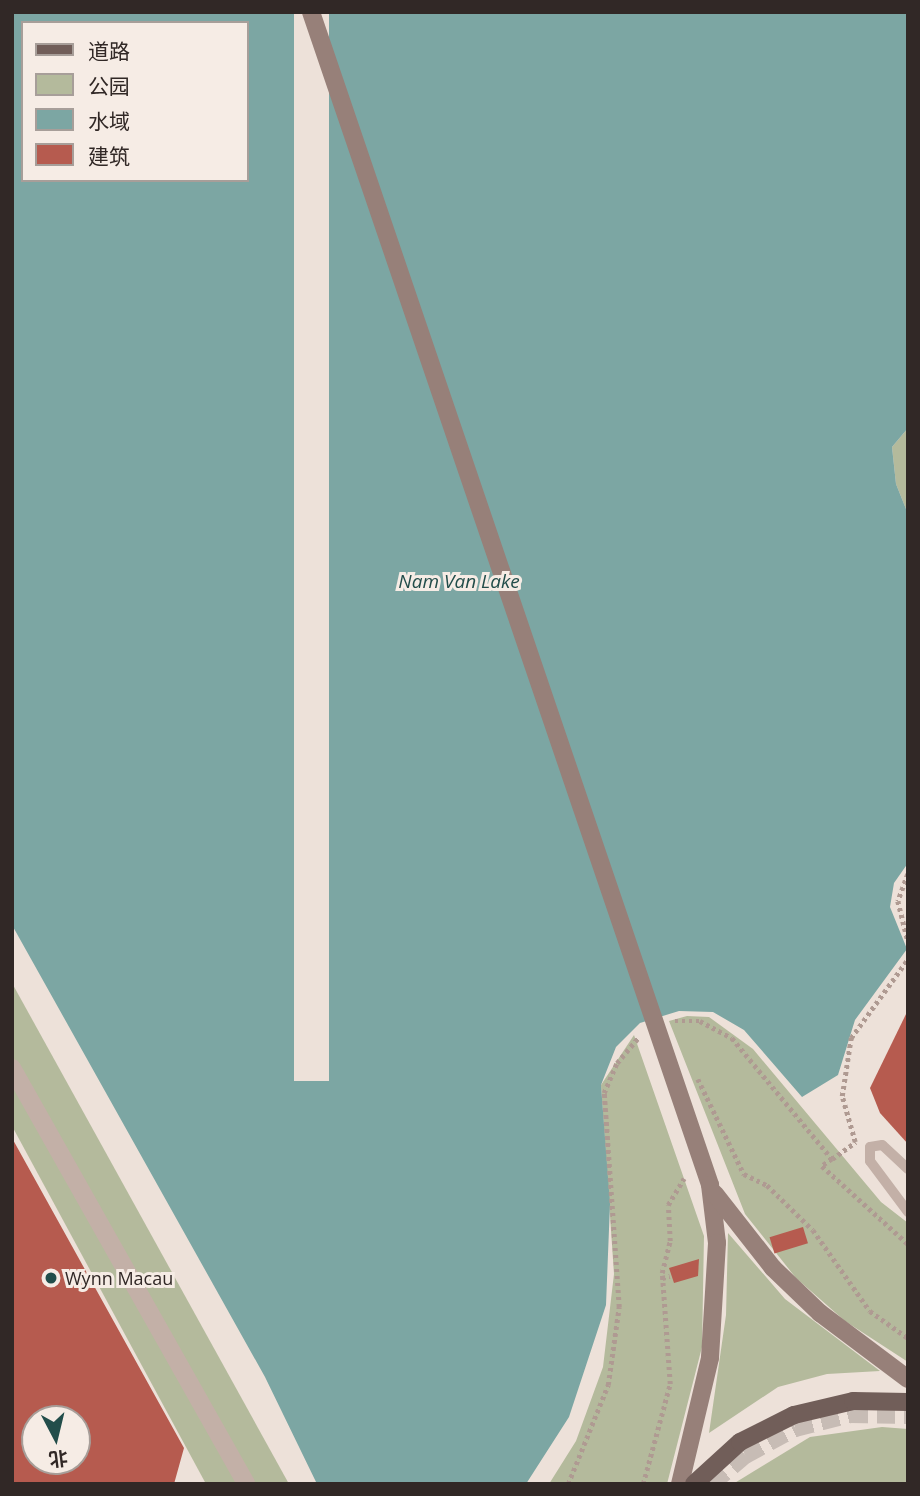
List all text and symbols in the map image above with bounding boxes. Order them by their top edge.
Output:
legend [21,21,248,182]
text: 道路 [88,37,130,65]
text: 公园 [88,72,130,100]
text: 水域 [88,107,130,135]
text: 建筑 [88,142,130,170]
water label: Nam Van Lake [398,571,520,593]
place label: Wynn Macau [65,1267,173,1289]
marker: Wynn Macau [43,1270,59,1286]
north arrow [21,1405,91,1475]
text: 北 [47,1445,69,1473]

